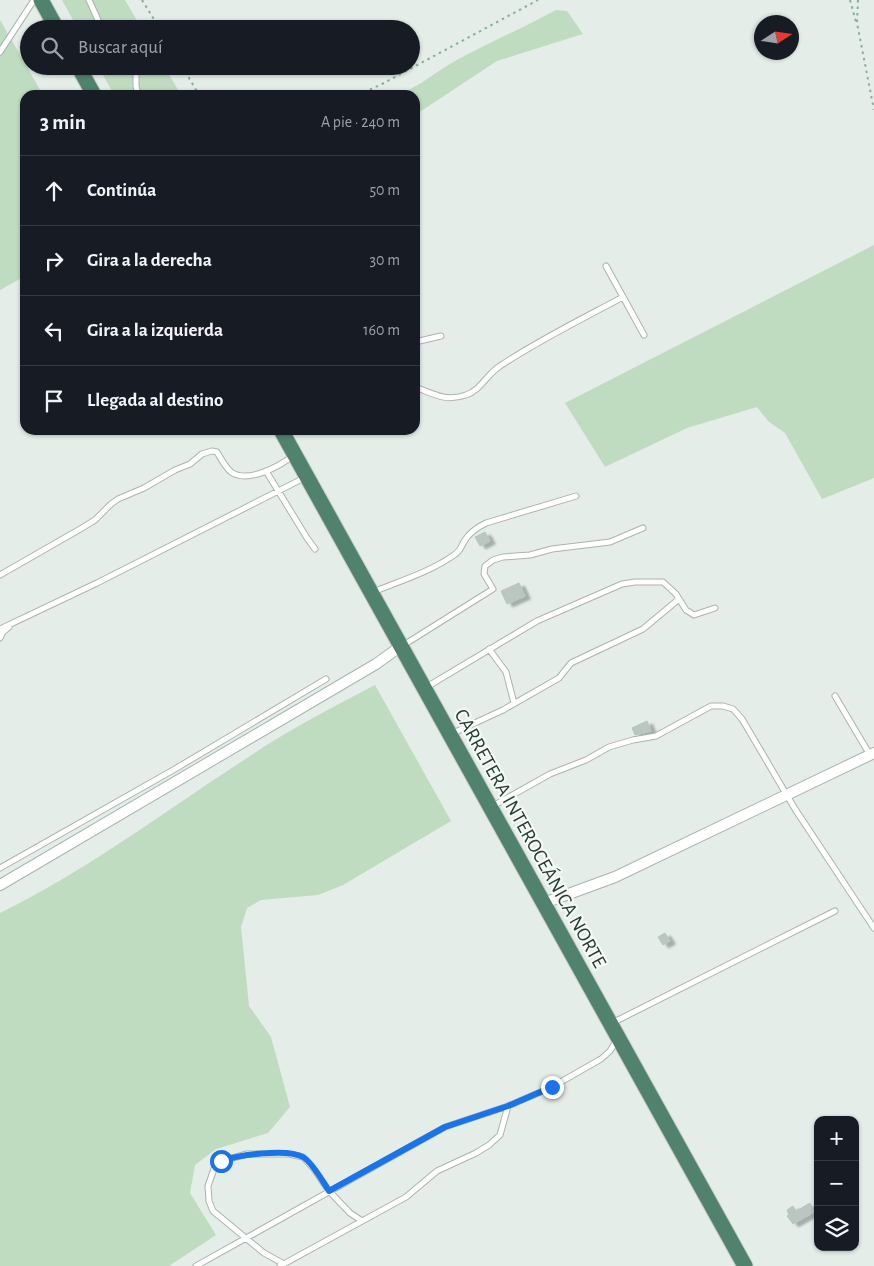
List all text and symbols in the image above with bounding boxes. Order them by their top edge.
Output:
north arrow [754,15,799,60]
search box [20,20,420,75]
icon: search [38,34,66,62]
text: Buscar aquí [78,38,163,57]
text: 3 min [40,112,86,133]
text: A pie · 240 m [321,114,400,130]
icon: ahead [40,177,68,205]
text: Continúa [87,181,156,200]
text: 50 m [369,182,400,198]
icon: right [40,247,68,275]
text: Gira a la derecha [87,251,212,270]
text: 30 m [370,252,400,268]
icon: left [40,317,68,345]
text: Gira a la izquierda [87,321,223,340]
text: 160 m [363,322,400,338]
icon: arrive [40,387,68,415]
text: Llegada al destino [87,391,224,410]
street label: CARRETERA INTEROCEÁNICA NORTE [451,705,611,971]
route end [541,1076,564,1099]
map controls [814,1116,859,1251]
button: + [814,1116,859,1161]
route start [210,1150,233,1173]
button: − [814,1161,859,1206]
button: layers [814,1206,859,1251]

